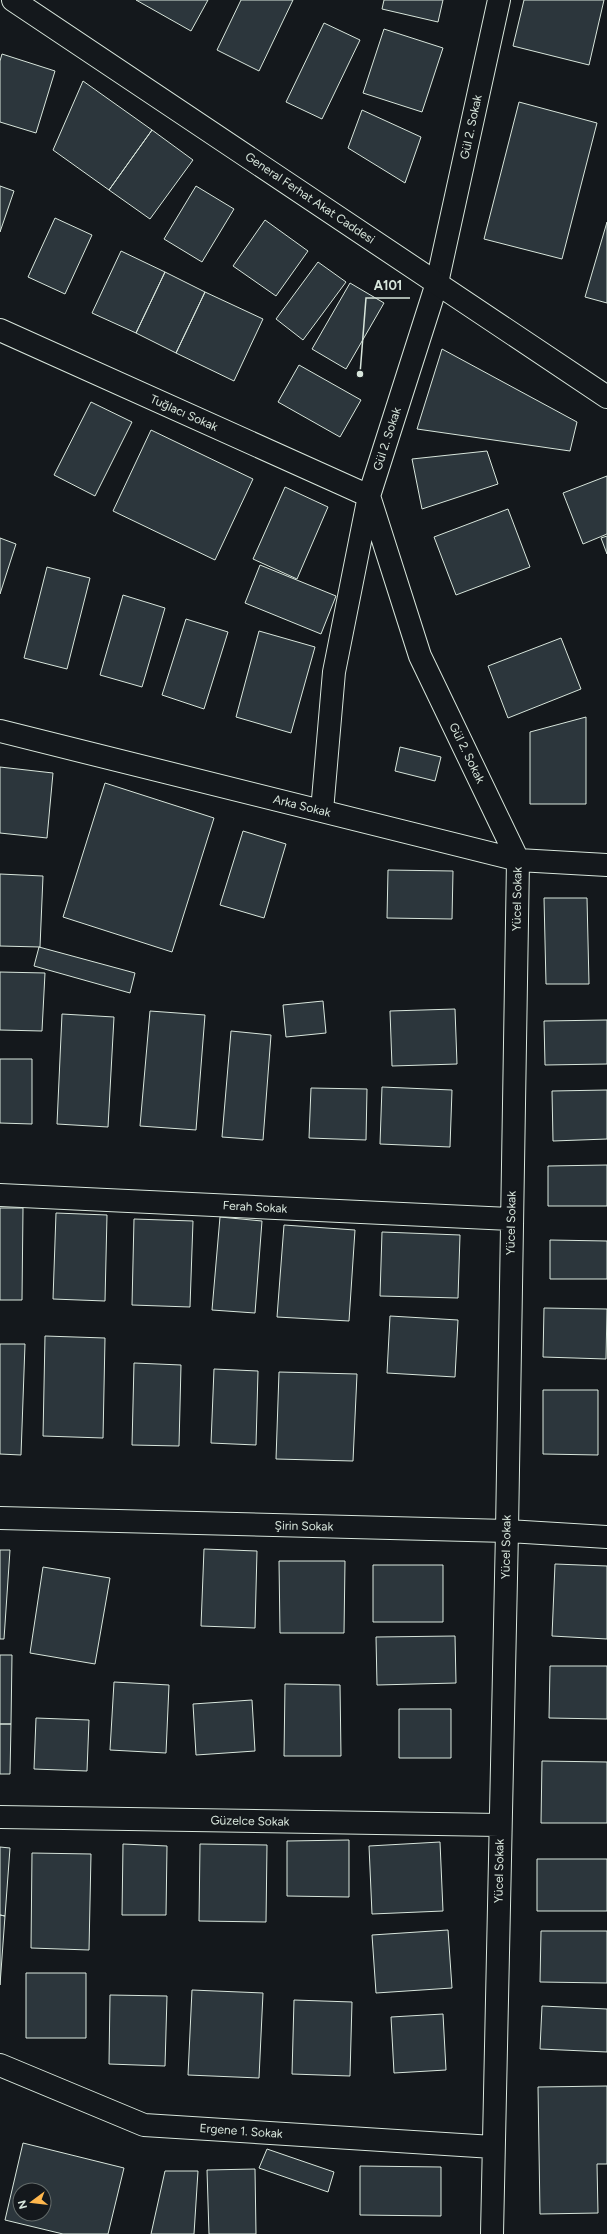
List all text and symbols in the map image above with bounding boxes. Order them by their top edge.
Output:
street label: Gül 2. Sokak [457,93,485,161]
street label: General Ferhat Akat Caddesi [243,149,377,247]
callout: A101 [366,273,410,298]
text: A101 [374,278,402,293]
street label: Tuğlacı Sokak [148,392,220,434]
street label: Gül 2. Sokak [370,405,404,472]
street label: Gül 2. Sokak [446,720,488,786]
street label: Arka Sokak [272,792,332,820]
street label: Yücel Sokak [509,867,525,931]
street label: Yücel Sokak [503,1191,519,1255]
street label: Ferah Sokak [222,1198,288,1216]
street label: Yücel Sokak [498,1515,514,1579]
street label: Şirin Sokak [275,1518,334,1534]
street label: Güzelce Sokak [210,1813,290,1829]
street label: Yücel Sokak [491,1839,507,1903]
street label: Ergene 1. Sokak [199,2121,283,2141]
north arrow [12,2182,52,2222]
text: N [15,2199,30,2210]

